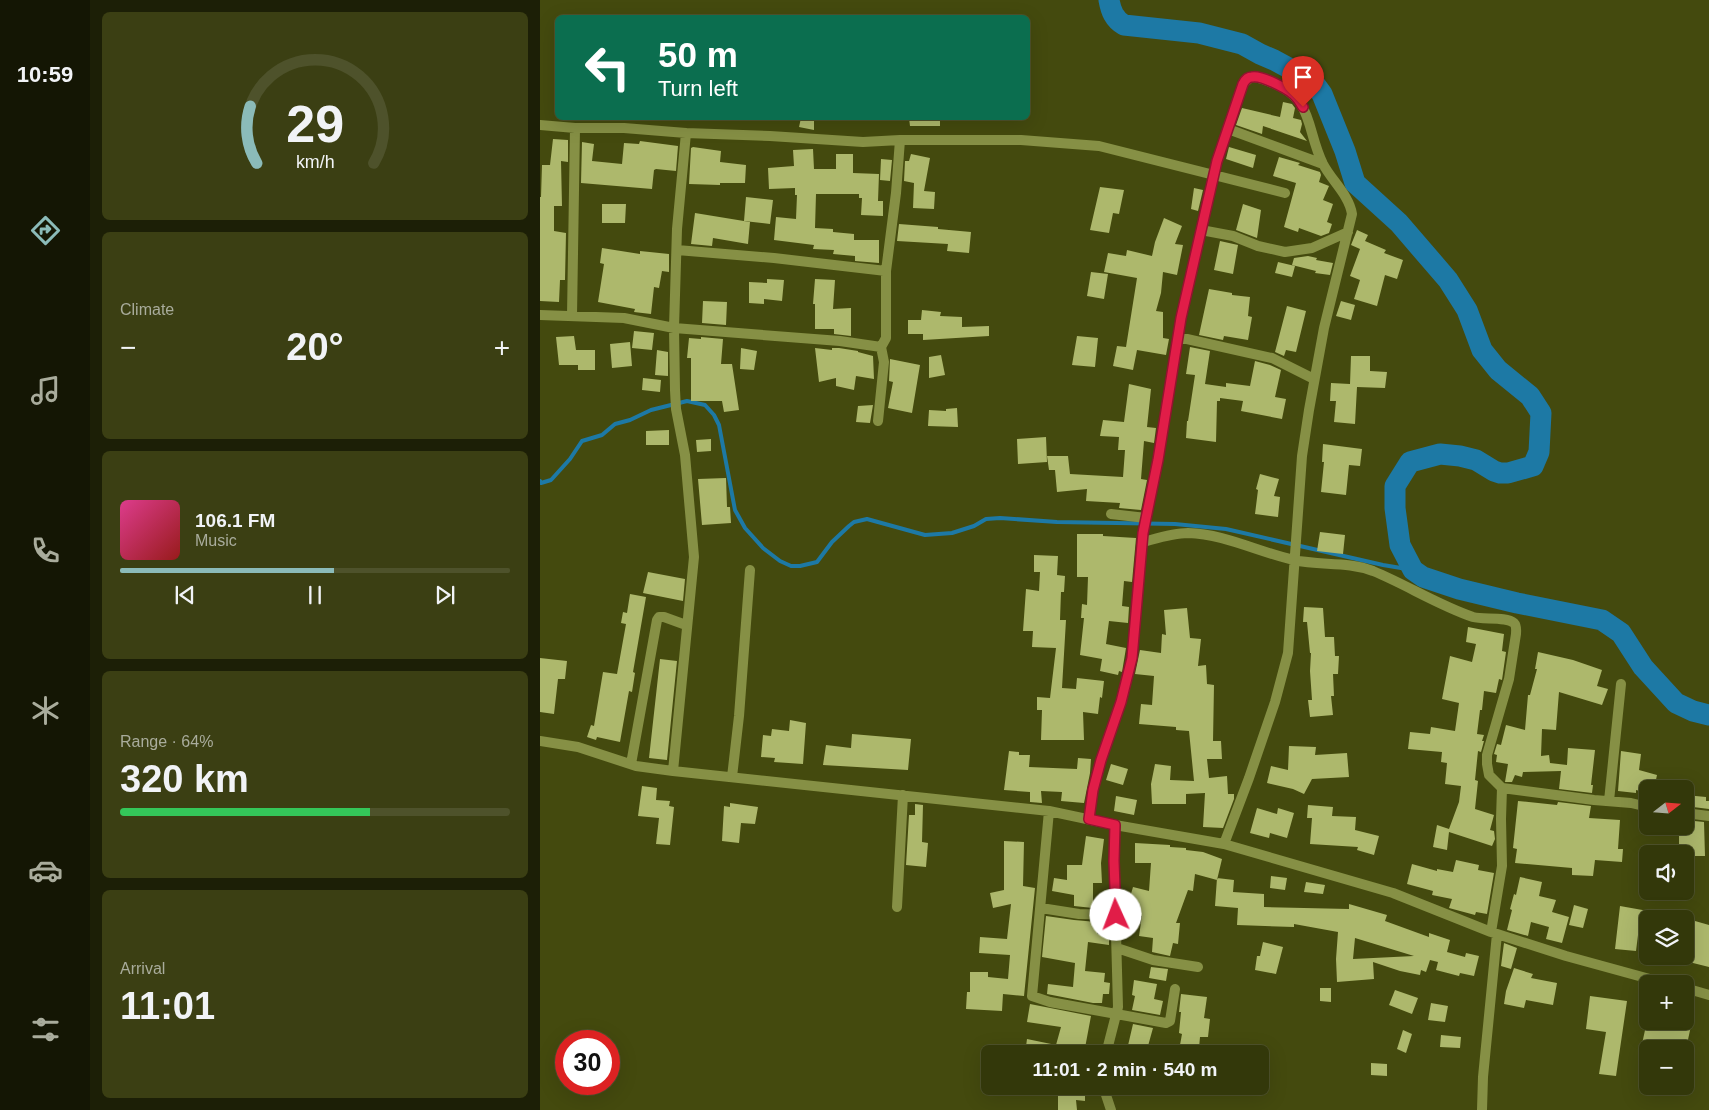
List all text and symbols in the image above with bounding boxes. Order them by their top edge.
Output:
icon: left [575,35,640,100]
text: 50 m [658,35,738,74]
pin [1282,56,1324,107]
text: 10:59 [17,62,73,87]
icon: arrive [1289,63,1317,91]
text: Turn left [658,76,738,101]
text: 29 [286,95,344,153]
text: km/h [296,152,334,172]
icon: directions [28,213,63,248]
text: Climate [120,301,174,318]
text: 20° [286,326,344,368]
text: − [120,332,136,363]
text: + [494,332,510,363]
icon: music [28,373,63,408]
text: 106.1 FM [195,510,275,531]
text: Music [195,532,237,549]
icon: phone [28,533,63,568]
icon: previous [171,581,199,609]
icon: pause [301,581,329,609]
icon: next [431,581,459,609]
icon: climate [28,693,63,728]
text: Range · 64% [120,733,213,750]
text: 320 km [120,758,249,800]
north arrow [1639,780,1694,835]
map controls [1639,780,1694,1095]
button: sound [1639,845,1694,900]
icon: car [28,853,63,888]
position arrow [1089,888,1141,940]
button: layers [1639,910,1694,965]
text: Arrival [120,960,165,977]
button: + [1639,975,1694,1030]
text: 11:01 [120,985,215,1027]
icon: filters [28,1012,63,1047]
speed limit sign: 30 [555,1030,620,1095]
button: − [1639,1040,1694,1095]
text: 11:01 · 2 min · 540 m [1033,1059,1217,1080]

